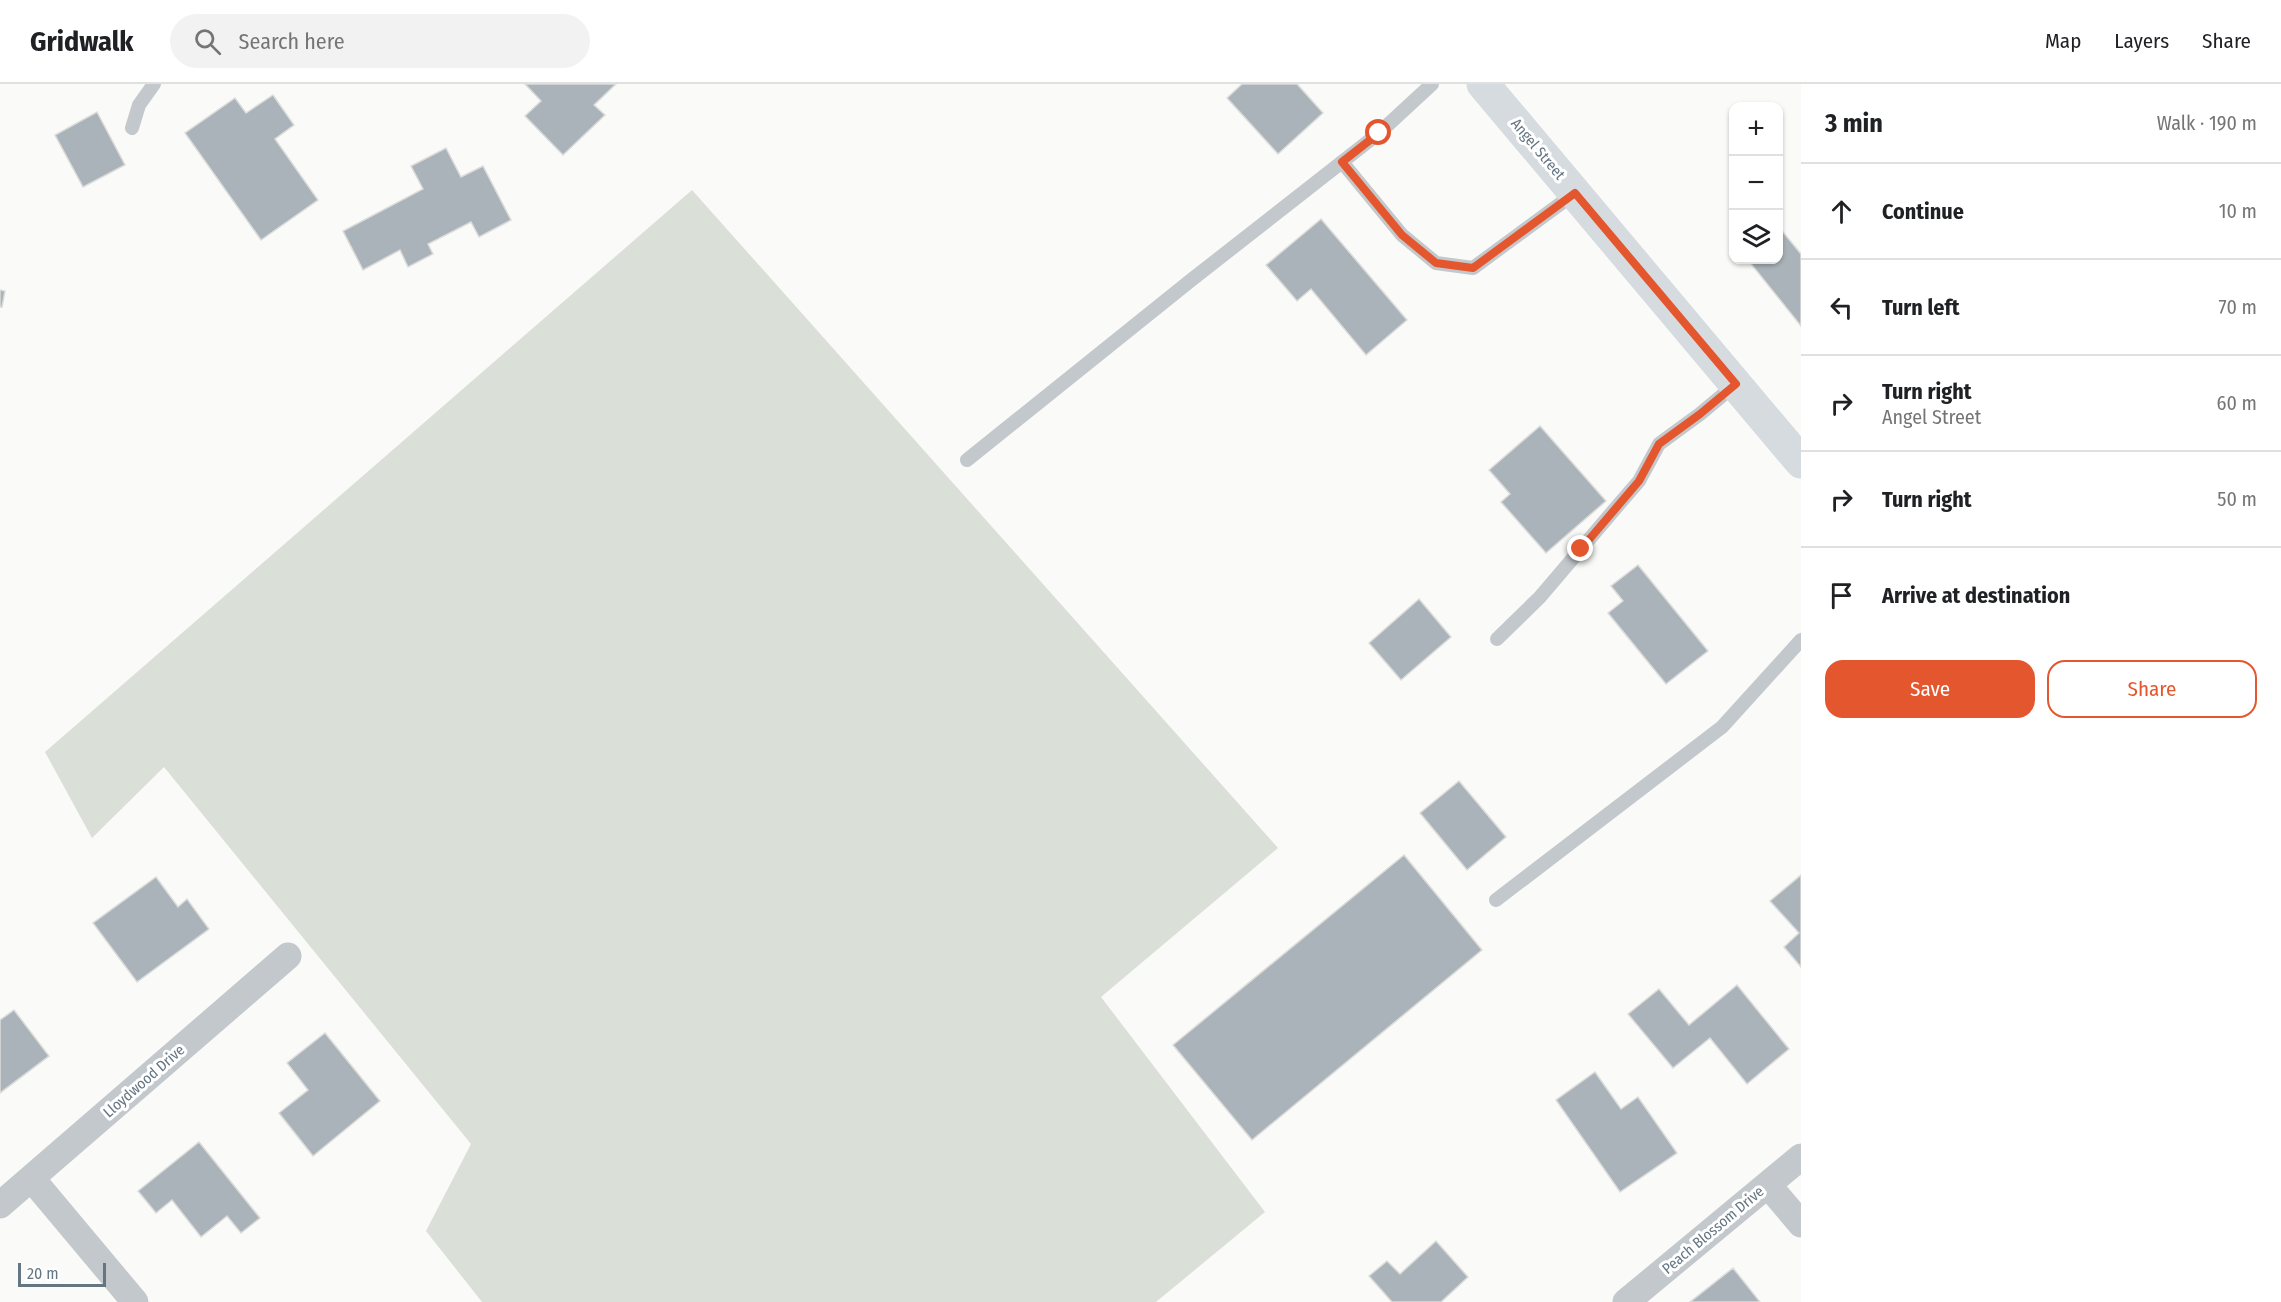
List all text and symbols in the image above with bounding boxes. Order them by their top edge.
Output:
search box [170,14,590,68]
text: Gridwalk [30,25,134,58]
icon: search [191,25,224,58]
text: Search here [239,28,345,55]
text: Map [2045,28,2081,54]
text: Layers [2114,28,2169,54]
text: Share [2202,28,2251,54]
map controls [1729,102,1783,264]
button: + [1729,102,1783,156]
text: 3 min [1825,108,1883,139]
text: Walk · 190 m [2157,111,2257,135]
street label: Angel Street [1507,115,1569,183]
route start [1365,119,1391,145]
button: − [1729,156,1783,210]
icon: ahead [1825,195,1858,228]
text: Continue [1882,198,1964,225]
text: 10 m [2219,199,2257,223]
button: layers [1729,210,1783,264]
icon: left [1825,291,1858,324]
text: Turn left [1882,294,1960,321]
text: 70 m [2219,295,2257,319]
text: Turn right [1882,378,1971,405]
icon: right [1825,387,1858,420]
text: 60 m [2217,391,2257,415]
text: Angel Street [1882,405,1981,429]
icon: right [1825,483,1858,516]
text: Turn right [1882,486,1971,513]
text: 50 m [2217,487,2257,511]
route end [1567,535,1593,561]
icon: arrive [1825,579,1858,612]
text: Arrive at destination [1882,582,2070,609]
button: Save [1825,660,2035,718]
button: Share [2047,660,2257,718]
street label: Lloydwood Drive [100,1041,188,1121]
street label: Peach Blossom Drive [1658,1182,1768,1278]
scale bar [18,1260,106,1288]
text: 20 m [27,1264,58,1283]

